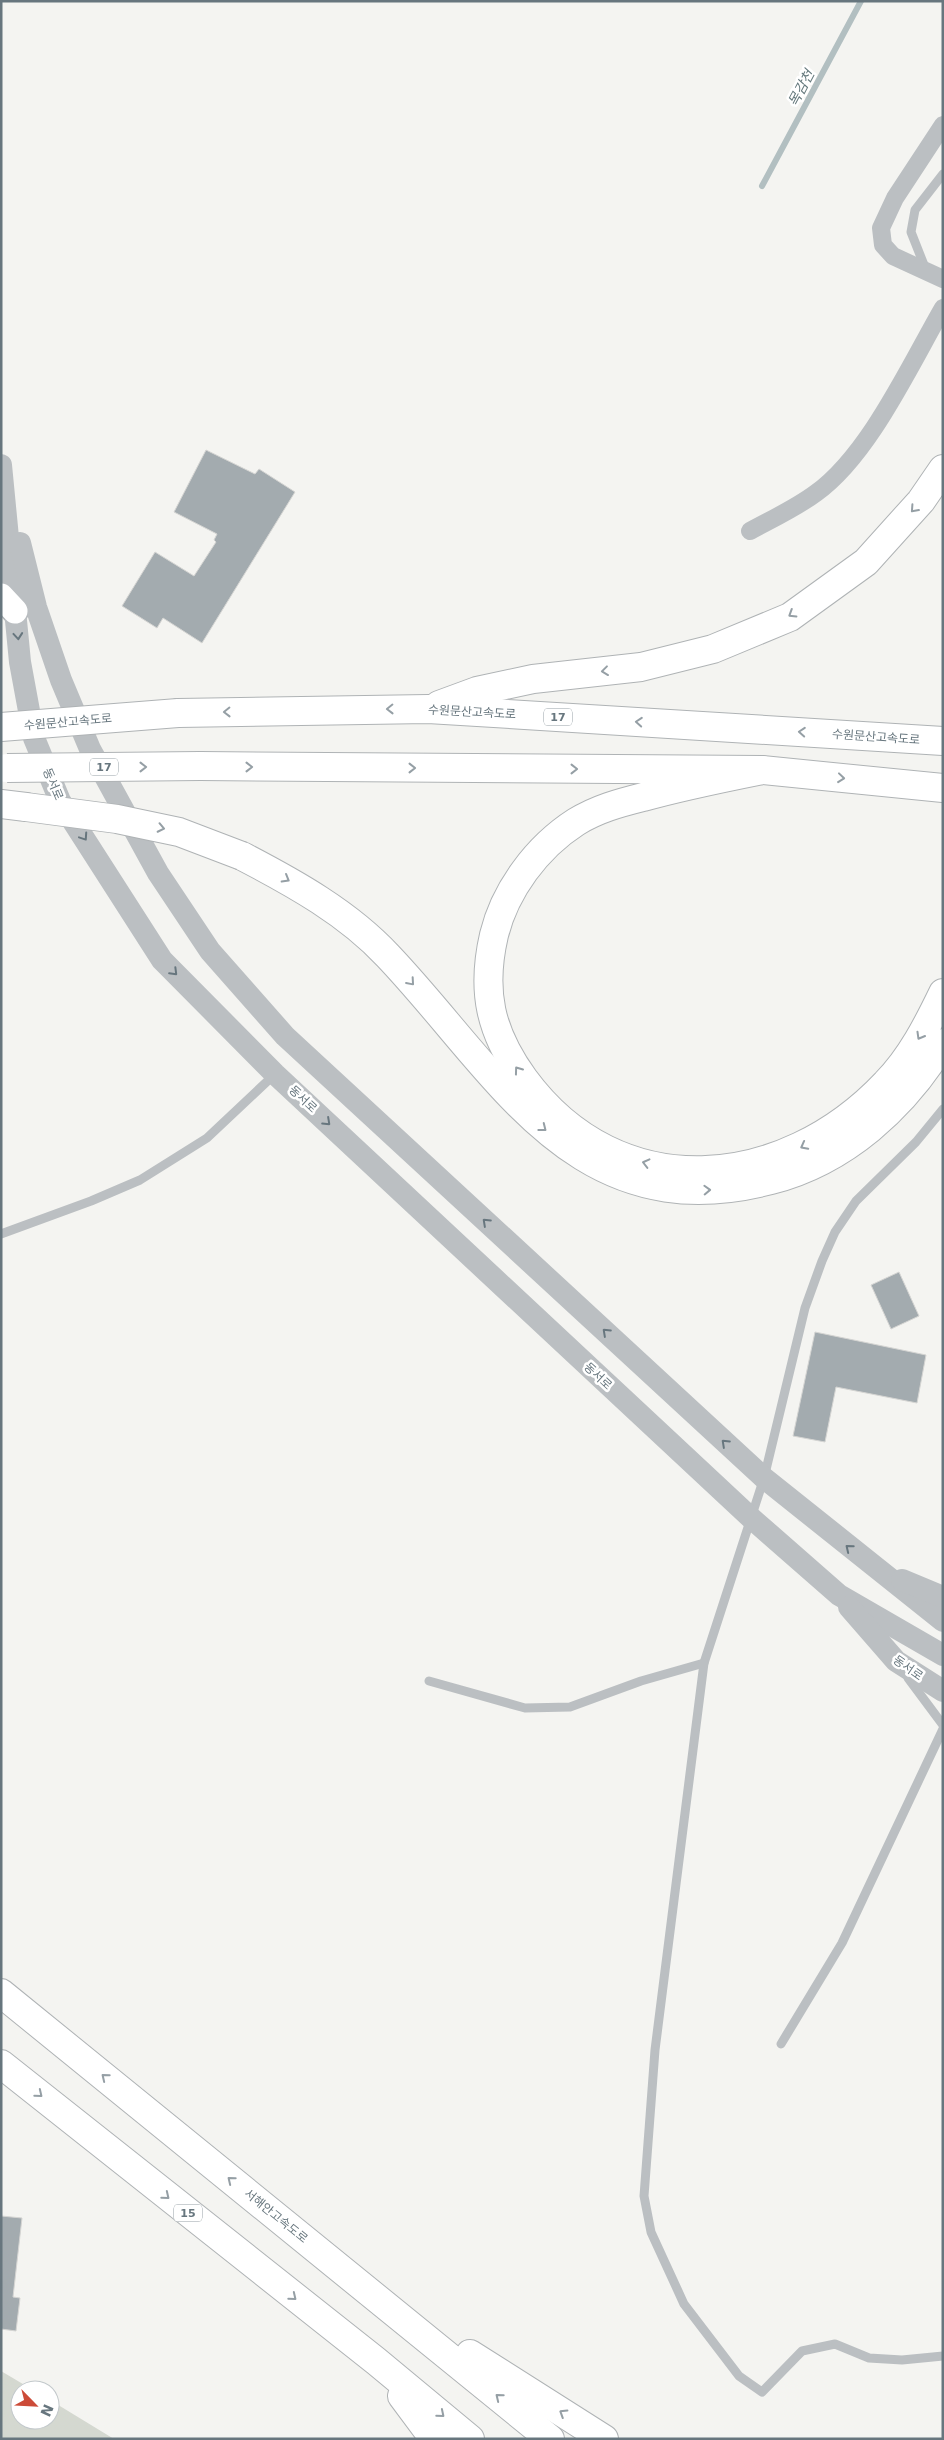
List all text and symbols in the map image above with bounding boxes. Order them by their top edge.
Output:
water label: 목감천 [785,66,818,109]
one-way arrow [911,503,920,512]
one-way arrow [789,608,798,618]
one-way arrow [12,632,23,640]
one-way arrow [600,665,608,676]
street label: 수원문산고속도로 [428,703,516,721]
one-way arrow [386,704,394,714]
one-way arrow [223,707,231,717]
road number: 17 [544,709,572,726]
street label: 수원문산고속도로 [23,711,113,733]
one-way arrow [635,716,643,727]
one-way arrow [797,726,805,737]
street label: 수원문산고속도로 [831,727,921,747]
road number: 17 [90,759,118,776]
one-way arrow [140,762,147,772]
one-way arrow [246,762,253,772]
one-way arrow [408,763,416,773]
one-way arrow [570,764,578,774]
street label: 동서로 [40,766,66,802]
one-way arrow [837,772,845,783]
one-way arrow [156,822,165,833]
one-way arrow [77,832,87,841]
one-way arrow [280,873,289,883]
one-way arrow [168,966,177,975]
one-way arrow [405,976,414,985]
one-way arrow [917,1030,927,1039]
one-way arrow [515,1066,524,1076]
street label: 동서로 [286,1083,320,1115]
one-way arrow [322,1116,331,1125]
one-way arrow [537,1122,546,1131]
one-way arrow [800,1140,809,1150]
one-way arrow [643,1159,651,1169]
one-way arrow [704,1185,711,1195]
one-way arrow [483,1219,492,1228]
one-way arrow [602,1329,611,1338]
street label: 동서로 [581,1360,615,1392]
one-way arrow [722,1440,731,1449]
one-way arrow [846,1545,855,1553]
street label: 동서로 [890,1653,926,1683]
one-way arrow [102,2075,111,2083]
one-way arrow [33,2089,42,2097]
one-way arrow [228,2177,237,2186]
street label: 서해안고속도로 [242,2186,310,2246]
one-way arrow [160,2190,169,2198]
road number: 15 [174,2204,202,2222]
one-way arrow [287,2292,296,2300]
north arrow [10,2380,60,2430]
one-way arrow [496,2395,505,2403]
text: N [37,2402,57,2419]
one-way arrow [435,2409,444,2418]
one-way arrow [559,2409,568,2419]

